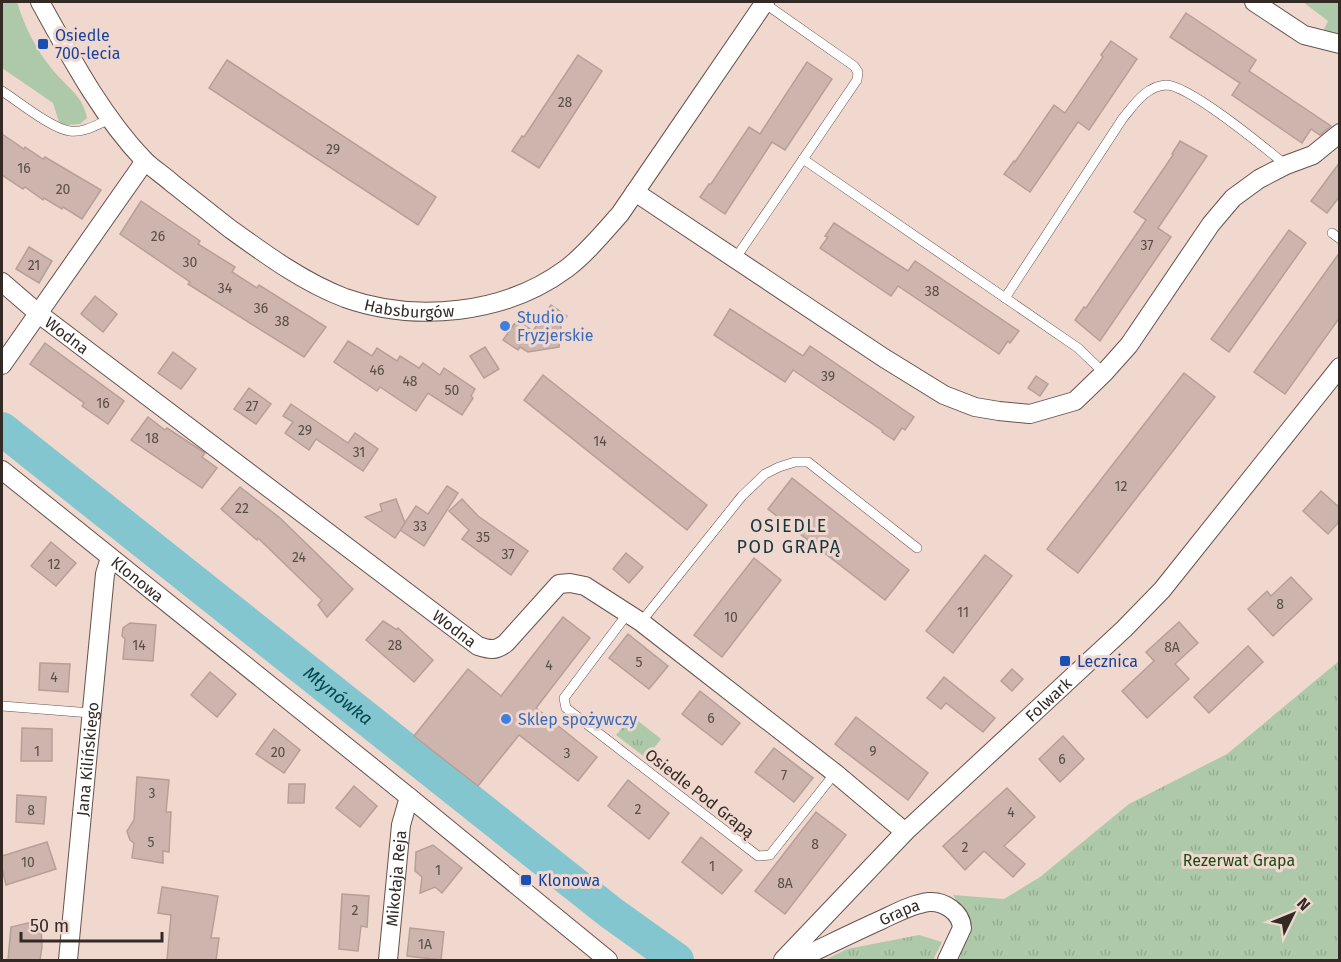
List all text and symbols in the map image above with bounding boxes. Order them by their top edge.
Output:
place label: Osiedle 700-lecia [55,26,120,63]
marker: Osiedle 700-lecia [36,37,50,51]
house number: 28 [558,94,573,111]
house number: 29 [326,141,340,158]
house number: 16 [17,160,31,177]
house number: 20 [56,181,71,198]
house number: 26 [151,228,165,245]
house number: 37 [1140,237,1154,254]
house number: 30 [183,254,198,271]
house number: 21 [28,257,40,274]
house number: 34 [218,280,233,297]
house number: 38 [925,283,940,300]
street label: Habsburgów [362,295,455,322]
house number: 36 [254,300,268,317]
place label: Studio Fryzjerskie [517,308,593,345]
street label: Wodna [41,313,92,358]
house number: 38 [275,313,290,330]
marker: Studio Fryzjerskie [498,319,512,333]
house number: 46 [370,362,384,379]
house number: 39 [821,368,835,385]
house number: 48 [402,373,418,390]
house number: 50 [445,382,460,399]
house number: 16 [96,395,110,412]
house number: 27 [245,398,259,415]
house number: 29 [298,422,312,439]
house number: 18 [145,430,159,447]
house number: 14 [593,433,607,450]
house number: 31 [353,444,365,461]
house number: 12 [1115,478,1128,495]
house number: 22 [235,500,249,517]
district label: OSIEDLE POD GRAPĄ [736,515,842,558]
house number: 33 [413,518,427,535]
house number: 35 [476,529,490,546]
house number: 37 [501,546,515,563]
house number: 24 [292,549,307,566]
street label: Klonowa [107,553,168,606]
house number: 12 [48,556,61,573]
house number: 8 [1276,596,1284,613]
house number: 11 [957,604,969,621]
street label: Wodna [429,606,480,651]
house number: 10 [724,609,738,626]
house number: 14 [132,637,146,654]
house number: 28 [388,637,403,654]
house number: 8A [1164,639,1180,656]
place label: Lecznica [1077,652,1138,671]
house number: 5 [635,654,643,671]
marker: Lecznica [1058,654,1072,668]
house number: 4 [545,657,553,674]
water label: Młynówka [299,662,377,730]
house number: 4 [50,669,58,686]
street label: Folwark [1022,673,1076,726]
street label: Jana Kilińskiego [73,701,103,817]
place label: Sklep spożywczy [518,710,637,729]
house number: 6 [707,710,715,727]
marker: Sklep spożywczy [499,712,513,726]
house number: 1 [34,743,40,760]
house number: 9 [869,743,877,760]
house number: 20 [271,744,286,761]
house number: 3 [564,745,571,762]
street label: Osiedle Pod Grapą [641,745,758,843]
house number: 6 [1058,751,1066,768]
house number: 7 [781,767,787,784]
house number: 3 [149,785,156,802]
house number: 2 [635,801,642,818]
house number: 8 [27,802,35,819]
house number: 4 [1007,804,1015,821]
street label: Mikołaja Reja [382,829,410,927]
house number: 5 [147,834,155,851]
house number: 8 [811,836,819,853]
house number: 2 [962,839,969,856]
park label: Rezerwat Grapa [1183,851,1295,870]
house number: 10 [21,854,35,871]
house number: 1 [709,858,715,875]
house number: 1 [435,862,441,879]
place label: Klonowa [538,871,600,890]
marker: Klonowa [519,873,533,887]
house number: 8A [777,875,793,892]
north arrow [1263,884,1323,944]
text: N [1293,894,1314,914]
street label: Grapa [876,895,922,930]
house number: 2 [352,902,359,919]
scale bar [21,905,162,943]
text: 50 m [30,915,69,937]
house number: 1A [418,936,432,953]

